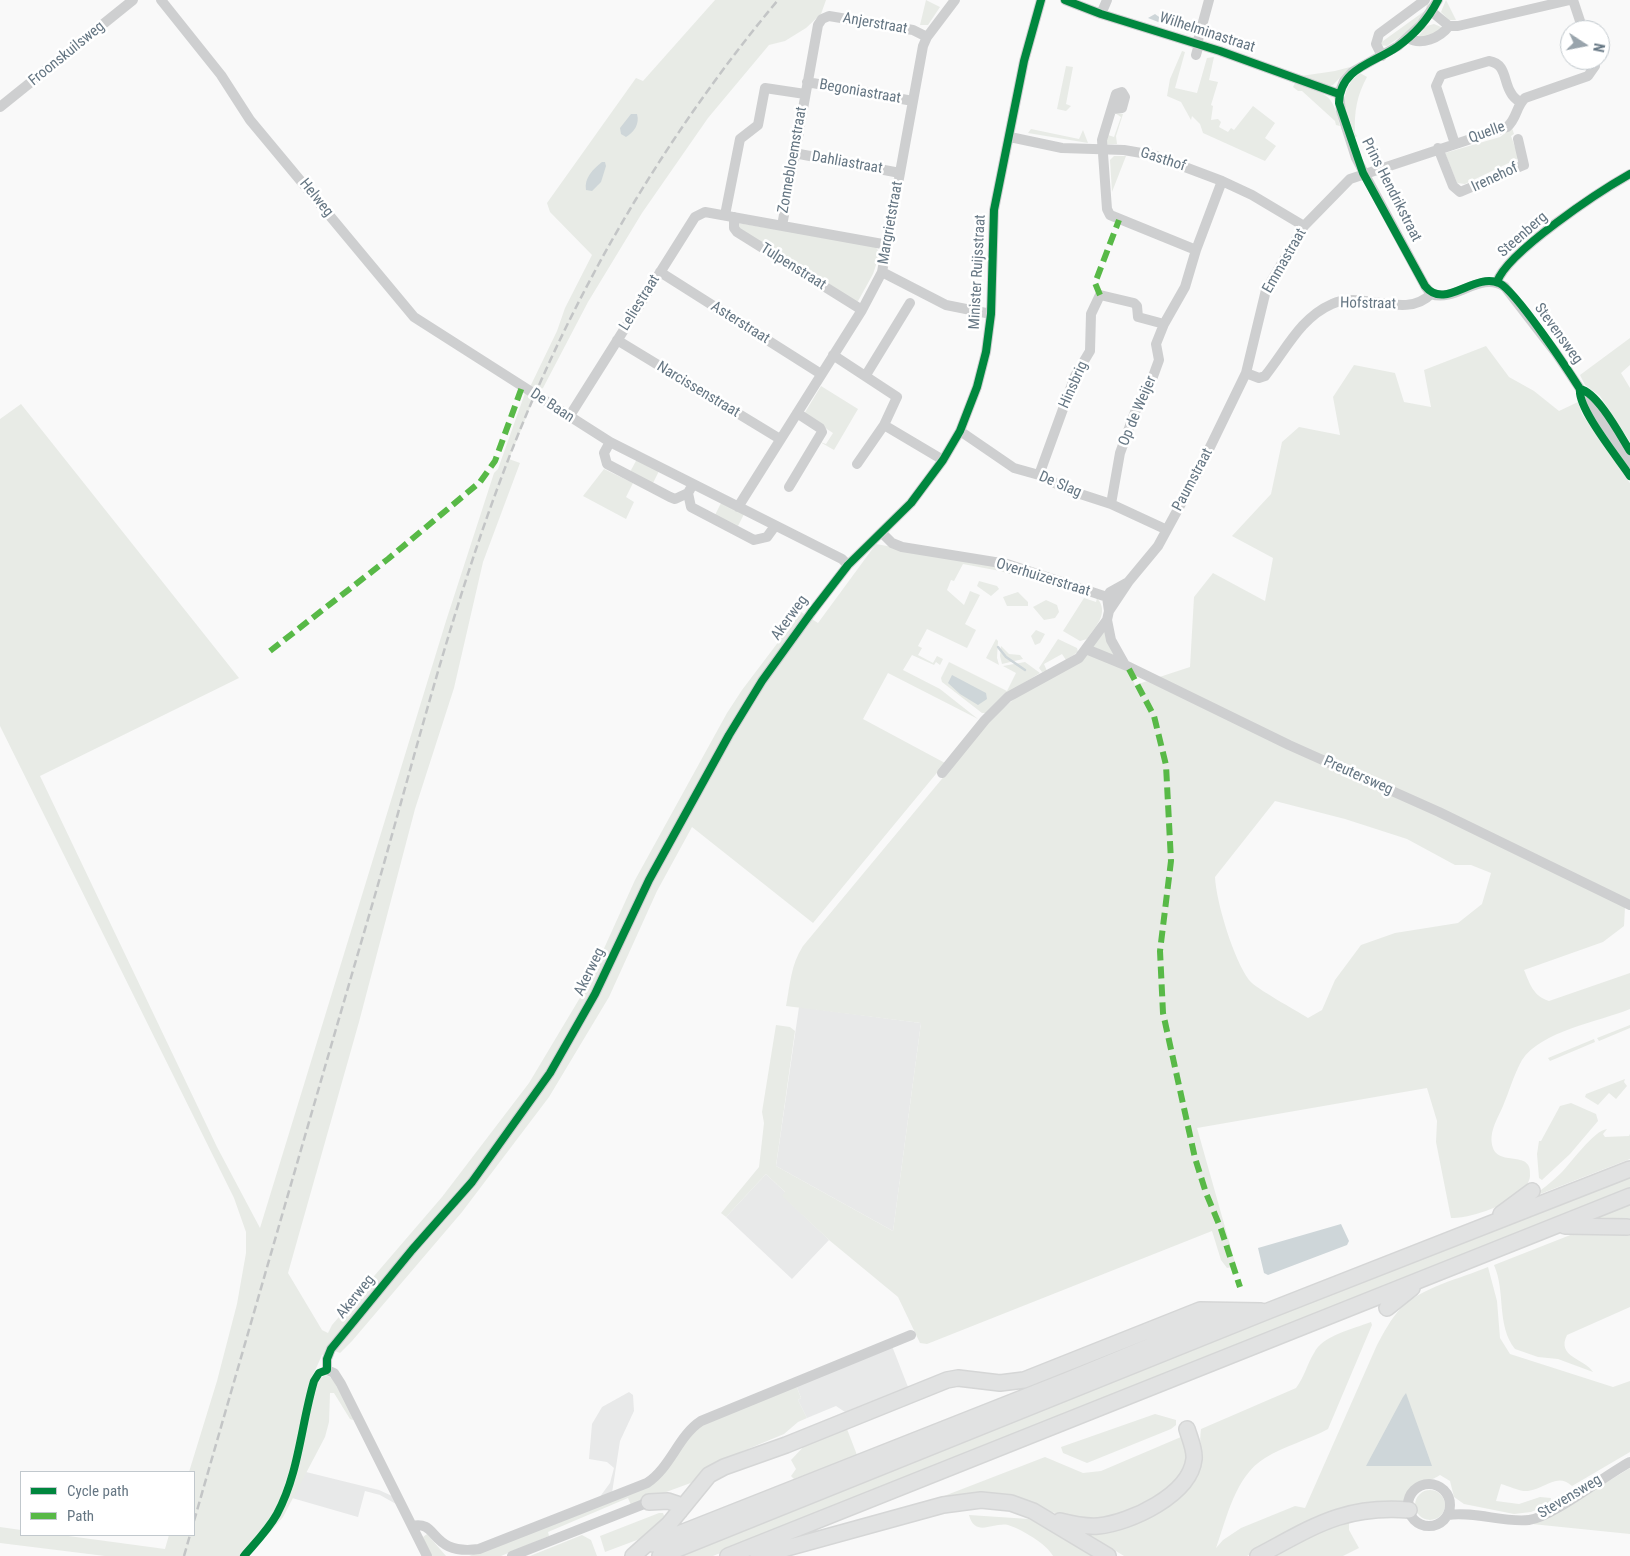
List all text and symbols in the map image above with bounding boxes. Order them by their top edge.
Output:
street label: Anjerstraat [841,9,909,39]
street label: Wilhelminastraat [1157,9,1257,57]
street label: Froonskuilsweg [25,18,109,90]
north arrow [1560,20,1610,70]
text: N [1590,42,1607,53]
street label: Begoniastraat [818,76,902,108]
street label: Zonnebloemstraat [775,105,811,215]
street label: Quelle [1466,118,1508,148]
street label: Prins Hendrikstraat [1357,135,1425,245]
street label: Gasthof [1138,144,1188,176]
street label: Dahliastraat [810,148,884,178]
street label: Irenehof [1469,159,1521,197]
street label: Helweg [295,175,337,221]
street label: Margrietstraat [875,180,907,266]
street label: Steenberg [1495,209,1551,261]
street label: Minister Ruijsstraat [966,214,990,330]
street label: Emmastraat [1259,225,1311,297]
street label: Tulpenstraat [757,240,829,294]
street label: Leliestraat [616,272,664,334]
street label: Hofstraat [1340,295,1396,313]
street label: Asterstraat [707,298,773,348]
street label: Stevensweg [1530,300,1586,368]
street label: Narcissenstraat [653,358,743,422]
street label: Hinsbrig [1056,359,1092,411]
street label: Op de Weijer [1115,373,1161,449]
street label: De Baan [527,385,577,427]
street label: Paumstraat [1169,446,1217,514]
street label: De Slag [1036,468,1084,502]
street label: Overhuizerstraat [994,555,1092,601]
street label: Akerweg [768,592,812,644]
street label: Preutersweg [1320,753,1396,799]
street label: Akerweg [571,945,609,999]
street label: Akerweg [333,1271,379,1323]
legend [20,1471,195,1536]
street label: Stevensweg [1535,1471,1605,1523]
text: Cycle path [67,1482,129,1500]
text: Path [67,1507,94,1525]

